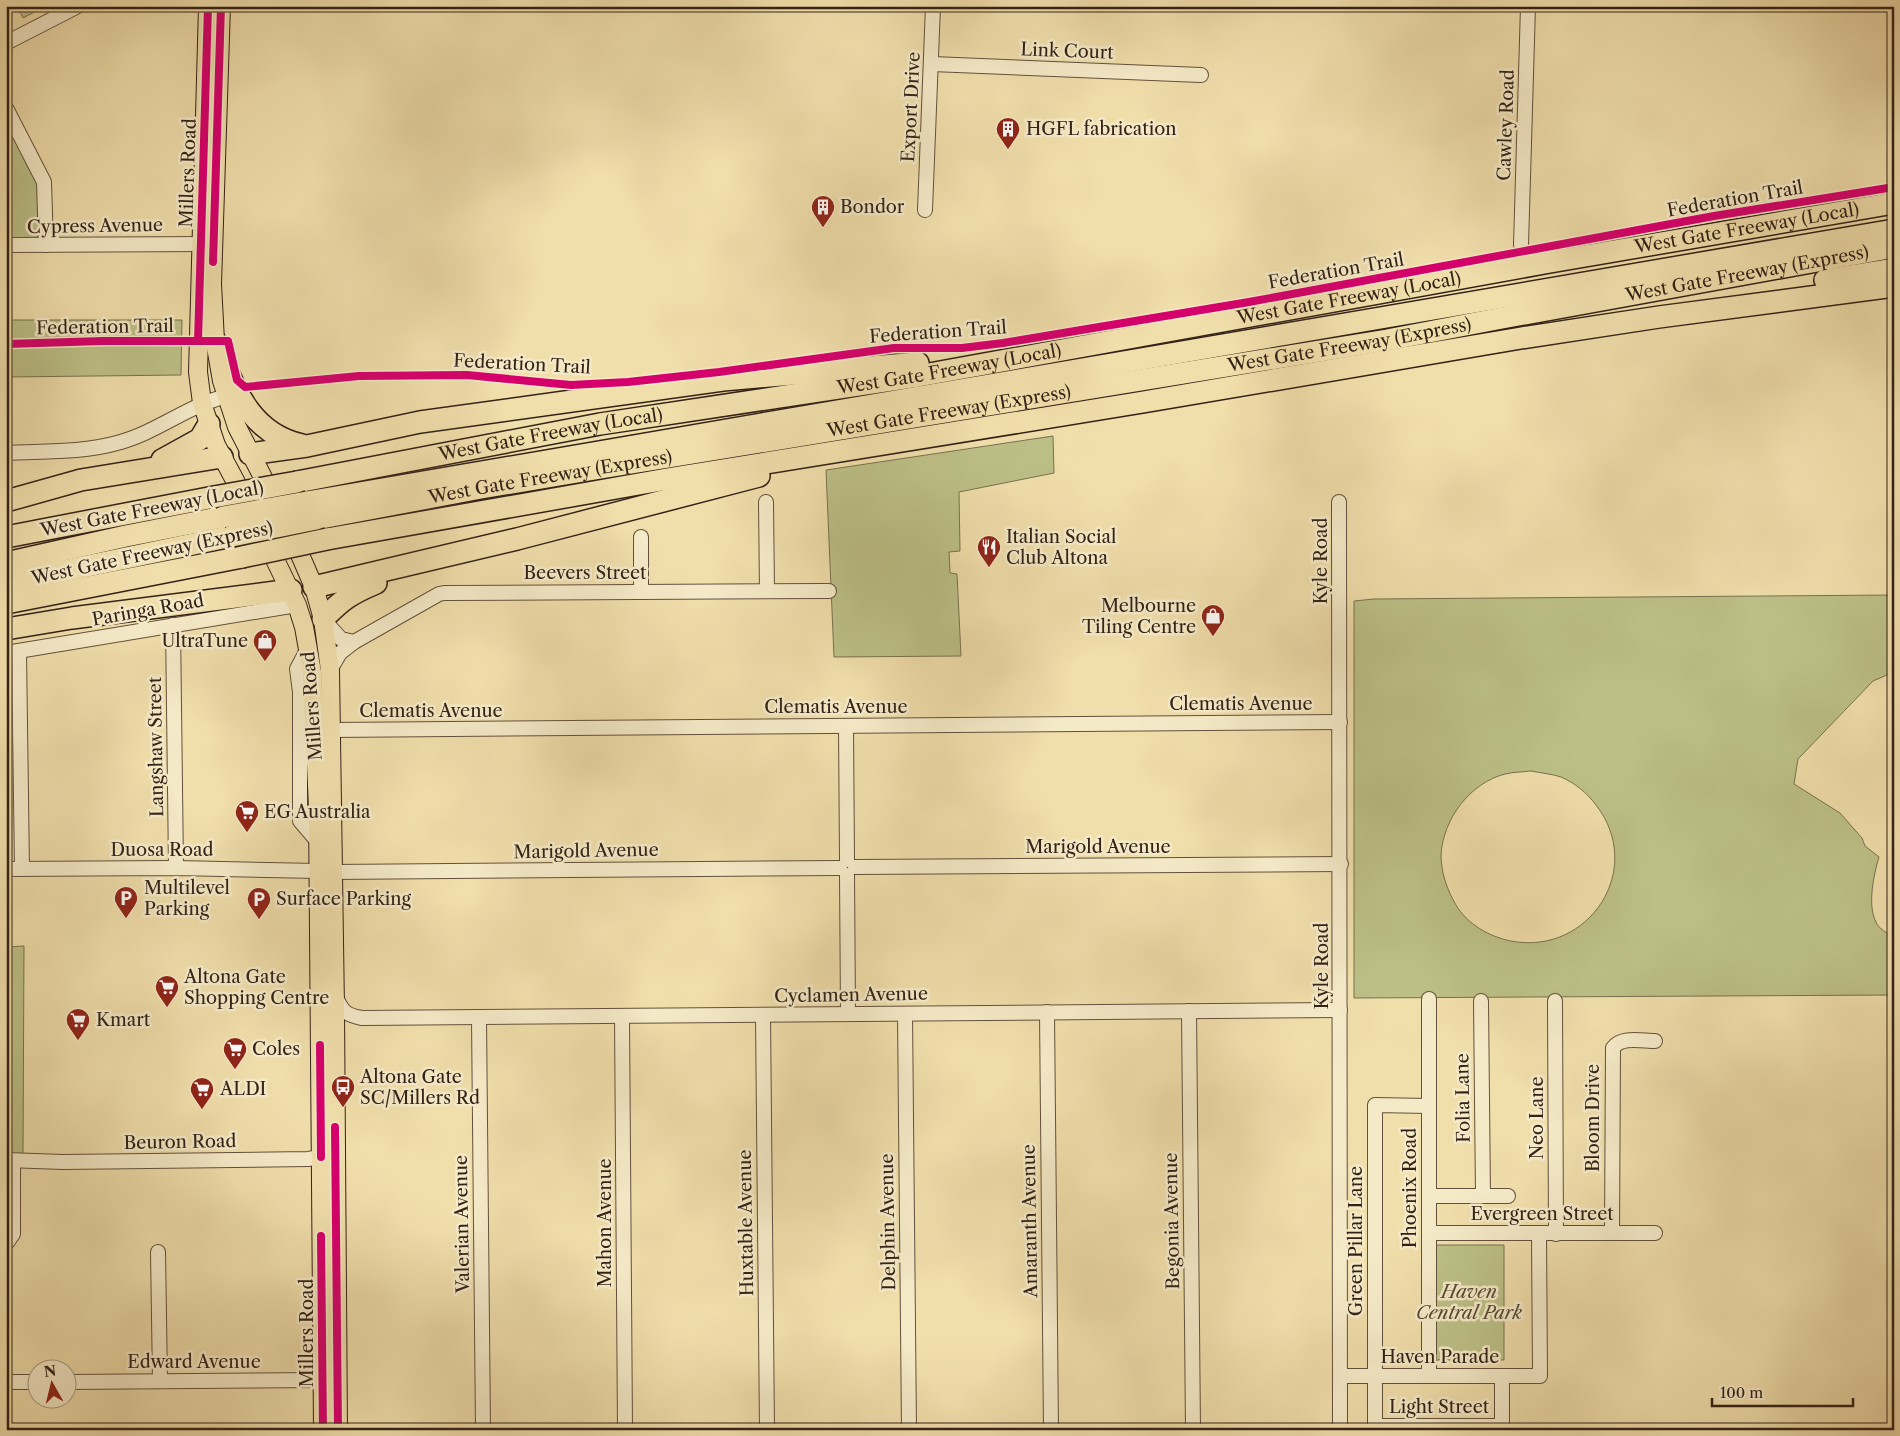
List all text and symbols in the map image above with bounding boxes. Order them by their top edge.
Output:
street label: Link Court [1020,38,1115,64]
street label: Export Drive [897,51,925,163]
street label: Cawley Road [1493,69,1519,181]
building icon: HGFL fabrication [995,116,1021,150]
street label: Millers Road [175,118,201,228]
place label: HGFL fabrication [1026,118,1176,140]
street label: Federation Trail [1665,176,1805,222]
building icon: Bondor [810,194,836,228]
place label: Bondor [840,196,905,218]
street label: West Gate Freeway (Local) [1632,198,1861,258]
street label: Cypress Avenue [27,214,163,238]
street label: West Gate Freeway (Express) [1623,241,1870,307]
street label: Federation Trail [1266,248,1406,294]
street label: West Gate Freeway (Local) [1234,267,1463,329]
street label: West Gate Freeway (Express) [1225,313,1473,377]
street label: Federation Trail [36,315,174,339]
street label: Federation Trail [869,316,1007,348]
street label: West Gate Freeway (Local) [835,339,1063,399]
street label: Federation Trail [453,349,591,379]
street label: West Gate Freeway (Express) [824,381,1072,442]
street label: West Gate Freeway (Local) [436,404,664,466]
street label: West Gate Freeway (Express) [426,446,674,509]
street label: West Gate Freeway (Local) [38,477,266,542]
street label: West Gate Freeway (Express) [28,517,275,590]
street label: Kyle Road [1310,517,1332,605]
place label: Italian Social Club Altona [1006,526,1116,569]
restaurant icon: Italian Social Club Altona [976,534,1002,568]
street label: Beevers Street [524,562,647,584]
street label: Paringa Road [90,589,206,631]
place label: Melbourne Tiling Centre [1082,595,1196,638]
shop icon: Melbourne Tiling Centre [1200,603,1226,637]
shop icon: UltraTune [252,628,278,662]
place label: UltraTune [161,630,248,652]
street label: Millers Road [297,651,327,761]
street label: Langshaw Street [144,676,168,817]
street label: Clematis Avenue [1169,693,1313,715]
street label: Clematis Avenue [764,696,908,718]
street label: Clematis Avenue [359,700,503,722]
supermarket icon: EG Australia [234,799,260,833]
place label: EG Australia [264,801,371,823]
street label: Marigold Avenue [1025,836,1171,858]
street label: Duosa Road [110,839,214,861]
street label: Marigold Avenue [513,839,659,863]
place label: Multilevel Parking [144,877,230,920]
parking icon: Multilevel Parking [113,885,139,919]
parking icon: Surface Parking [246,886,272,920]
place label: Surface Parking [276,888,412,910]
street label: Kyle Road [1311,922,1333,1010]
place label: Altona Gate Shopping Centre [183,966,329,1009]
supermarket icon: Altona Gate Shopping Centre [154,974,180,1008]
street label: Cyclamen Avenue [774,983,928,1007]
supermarket icon: Kmart [65,1007,91,1041]
place label: Kmart [96,1009,151,1031]
supermarket icon: Coles [222,1036,248,1070]
place label: Coles [252,1038,300,1060]
street label: Folia Lane [1451,1053,1475,1143]
street label: Bloom Drive [1582,1064,1604,1172]
place label: Altona Gate SC/Millers Rd [359,1066,480,1109]
bus stop icon: Altona Gate SC/Millers Rd [330,1074,356,1108]
supermarket icon: ALDI [189,1076,215,1110]
street label: Neo Lane [1526,1077,1548,1159]
place label: ALDI [219,1078,266,1100]
street label: Phoenix Road [1399,1128,1421,1248]
street label: Beuron Road [123,1130,237,1154]
street label: Amaranth Avenue [1018,1144,1042,1299]
street label: Huxtable Avenue [734,1149,758,1297]
street label: Begonia Avenue [1160,1152,1184,1290]
street label: Delphin Avenue [876,1153,900,1291]
street label: Valerian Avenue [450,1155,474,1294]
street label: Mahon Avenue [594,1158,616,1288]
street label: Green Pillar Lane [1345,1166,1367,1316]
street label: Evergreen Street [1470,1203,1614,1225]
street label: Millers Road [296,1278,318,1388]
park label: Haven Central Park [1416,1281,1523,1324]
street label: Haven Parade [1381,1346,1499,1368]
street label: Edward Avenue [127,1351,261,1373]
north arrow [28,1358,78,1408]
text: N [43,1361,57,1381]
scale bar [1712,1376,1854,1408]
text: 100 m [1720,1383,1763,1402]
street label: Light Street [1389,1396,1490,1418]

